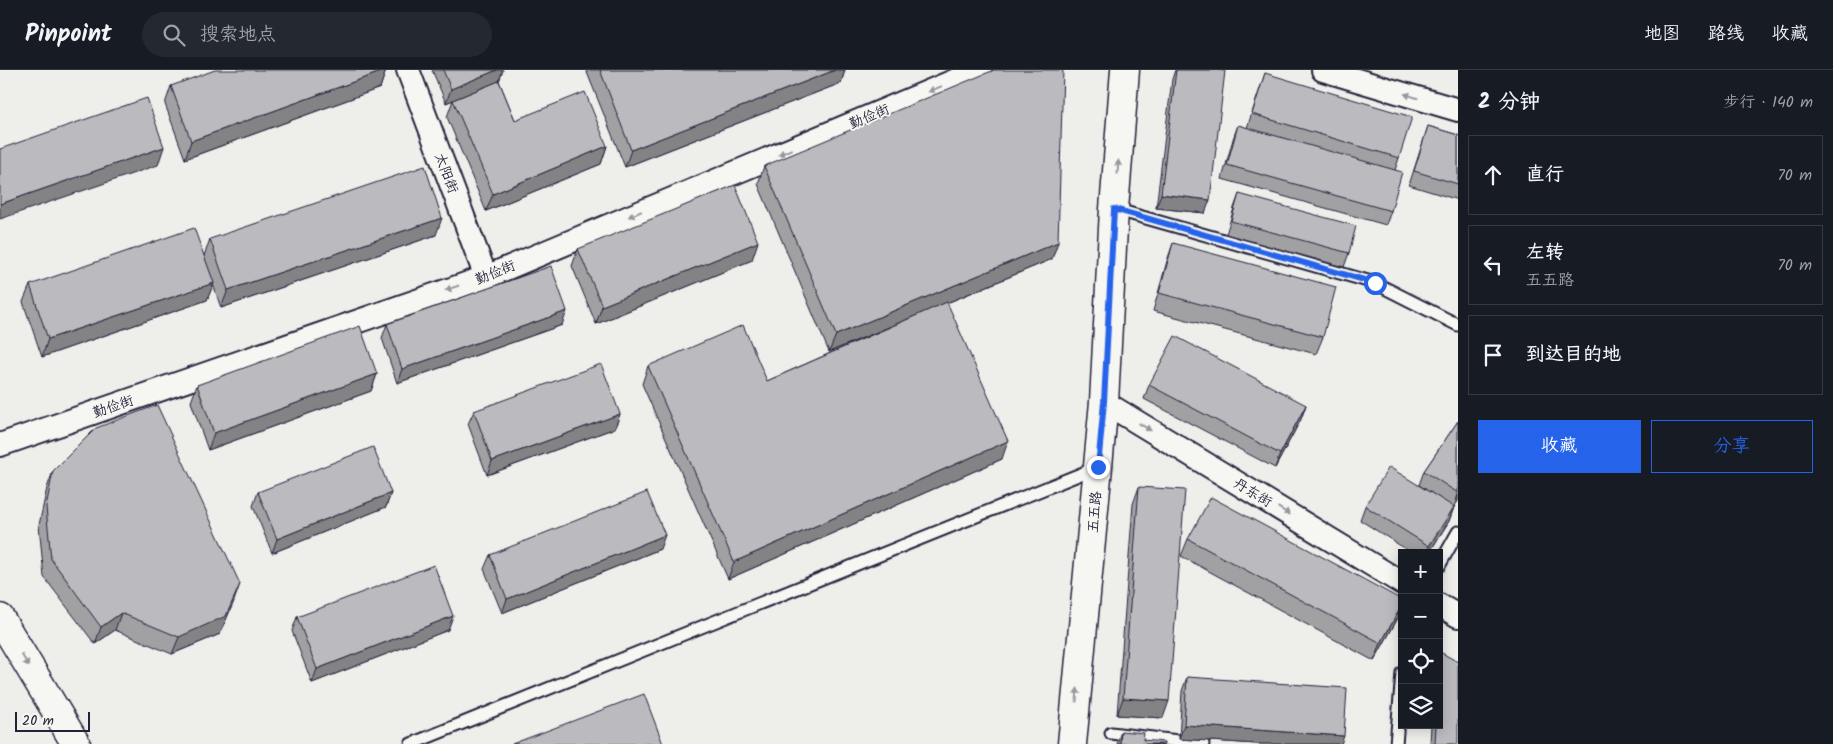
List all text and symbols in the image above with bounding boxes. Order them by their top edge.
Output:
search box [142,12,492,57]
text: Pinpoint [25,15,112,54]
text: 搜索地点 [200,20,276,50]
text: 地图 [1644,20,1680,49]
text: 路线 [1708,20,1744,49]
text: 收藏 [1772,20,1808,49]
icon: search [160,21,188,49]
one-way arrow [928,85,942,93]
text: 2 分钟 [1478,86,1540,119]
text: 步行 · 140 m [1723,90,1813,115]
one-way arrow [1404,92,1419,100]
street label: 勤俭街 [846,99,893,135]
one-way arrow [778,148,792,156]
street label: 太阳街 [428,150,464,197]
one-way arrow [1114,159,1122,175]
text: 直行 [1526,160,1564,190]
icon: ahead [1479,161,1507,189]
text: 70 m [1777,163,1812,188]
one-way arrow [628,211,642,219]
text: 左转 [1526,238,1564,268]
icon: left [1479,251,1507,279]
text: 70 m [1777,253,1812,278]
street label: 勤俭街 [472,255,519,291]
text: 五五路 [1526,268,1574,293]
route start [1364,272,1387,295]
one-way arrow [444,285,459,293]
text: 到达目的地 [1526,340,1621,370]
icon: arrive [1479,341,1507,369]
street label: 勤俭街 [90,390,137,424]
button: 收藏 [1478,420,1641,473]
button: 分享 [1651,420,1813,473]
one-way arrow [1139,423,1152,432]
route end [1087,456,1110,479]
street label: 丹东街 [1229,473,1276,513]
street label: 五五路 [1082,490,1108,534]
one-way arrow [1278,507,1291,516]
map controls [1398,549,1443,729]
button: + [1398,549,1443,594]
button: − [1398,594,1443,639]
button: locate [1398,639,1443,684]
one-way arrow [21,654,30,667]
button: layers [1398,684,1443,729]
one-way arrow [1073,687,1081,703]
scale bar [15,709,90,732]
text: 20 m [22,710,54,732]

